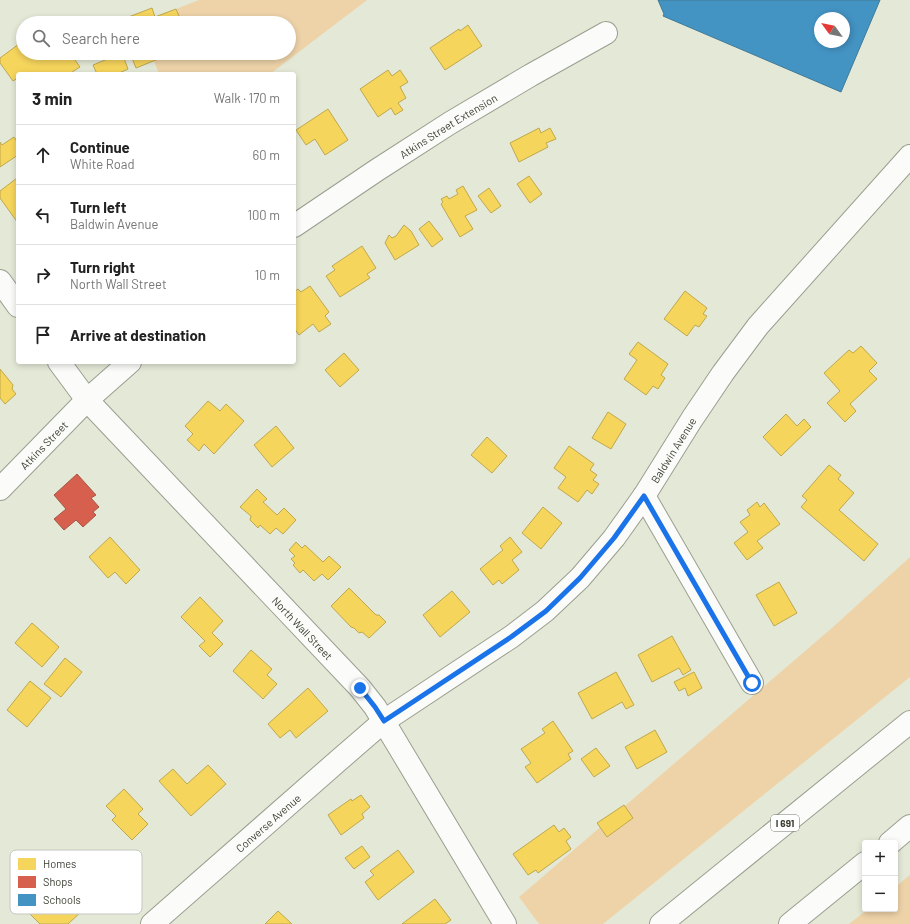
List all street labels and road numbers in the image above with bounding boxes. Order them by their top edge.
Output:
street label: Atkins Street Extension [397,90,499,160]
street label: Baldwin Avenue [647,414,698,485]
street label: Atkins Street [17,418,70,472]
street label: North Wall Street [270,594,336,662]
street label: Converse Avenue [233,791,303,854]
road number: I 691 [771,815,799,831]

